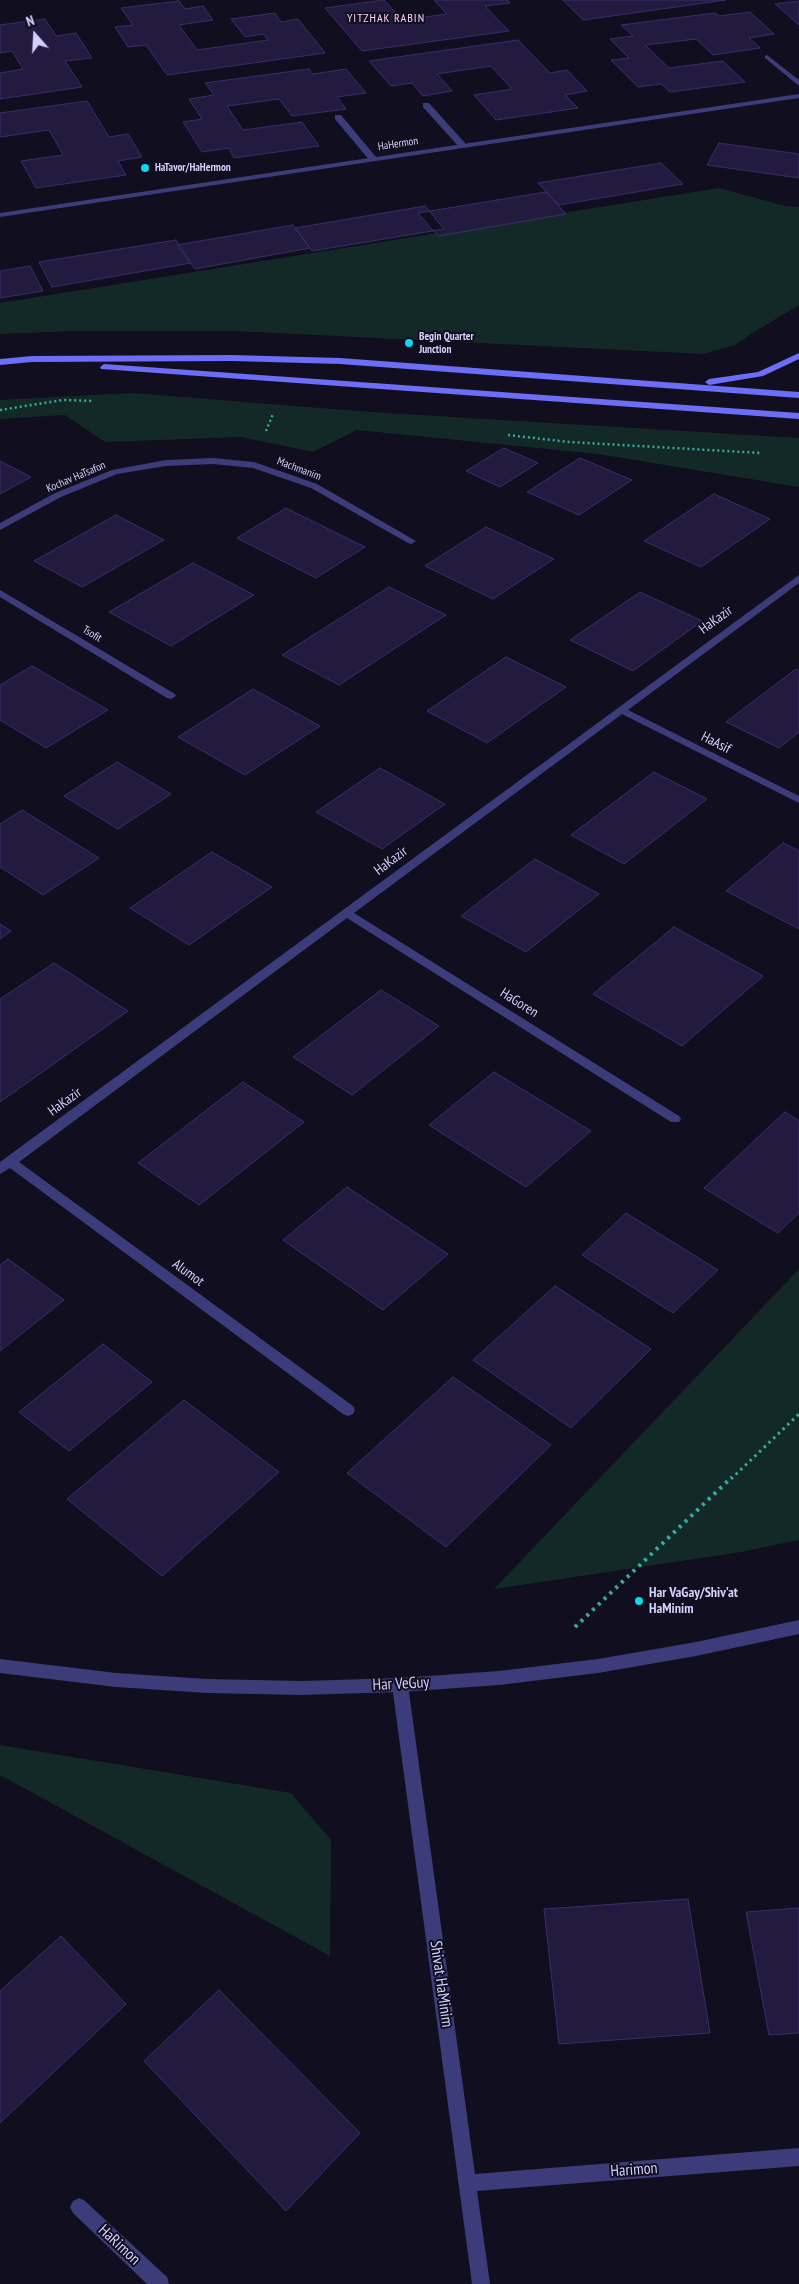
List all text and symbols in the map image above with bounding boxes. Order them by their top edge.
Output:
north arrow [10,10,60,60]
text: N [24,11,37,31]
district label: YITZHAK RABIN [345,12,427,26]
street label: HaHermon [377,134,419,154]
place label: HaTavor/HaHermon [155,161,231,175]
marker: HaTavor/HaHermon [139,162,151,174]
place label: Begin Quarter Junction [419,330,474,356]
marker: Begin Quarter Junction [403,337,415,349]
street label: Machmanim [275,455,323,483]
street label: Kochav HaTsafon [44,459,108,495]
street label: HaKazir [696,602,736,638]
street label: Tsofit [80,623,104,645]
street label: HaAsif [698,728,734,758]
street label: HaKazir [371,843,411,879]
street label: HaGoren [497,985,541,1021]
street label: HaKazir [45,1084,85,1120]
street label: Alumot [169,1256,207,1290]
place label: Har VaGay/Shiv'at HaMinim [649,1585,738,1618]
marker: Har VaGay/Shiv'at HaMinim [633,1595,645,1607]
street label: Har VeGuy [372,1673,430,1695]
street label: Shivat HaMinim [425,1939,457,2029]
street label: Harimon [610,2159,658,2181]
street label: HaRimon [94,2221,144,2269]

